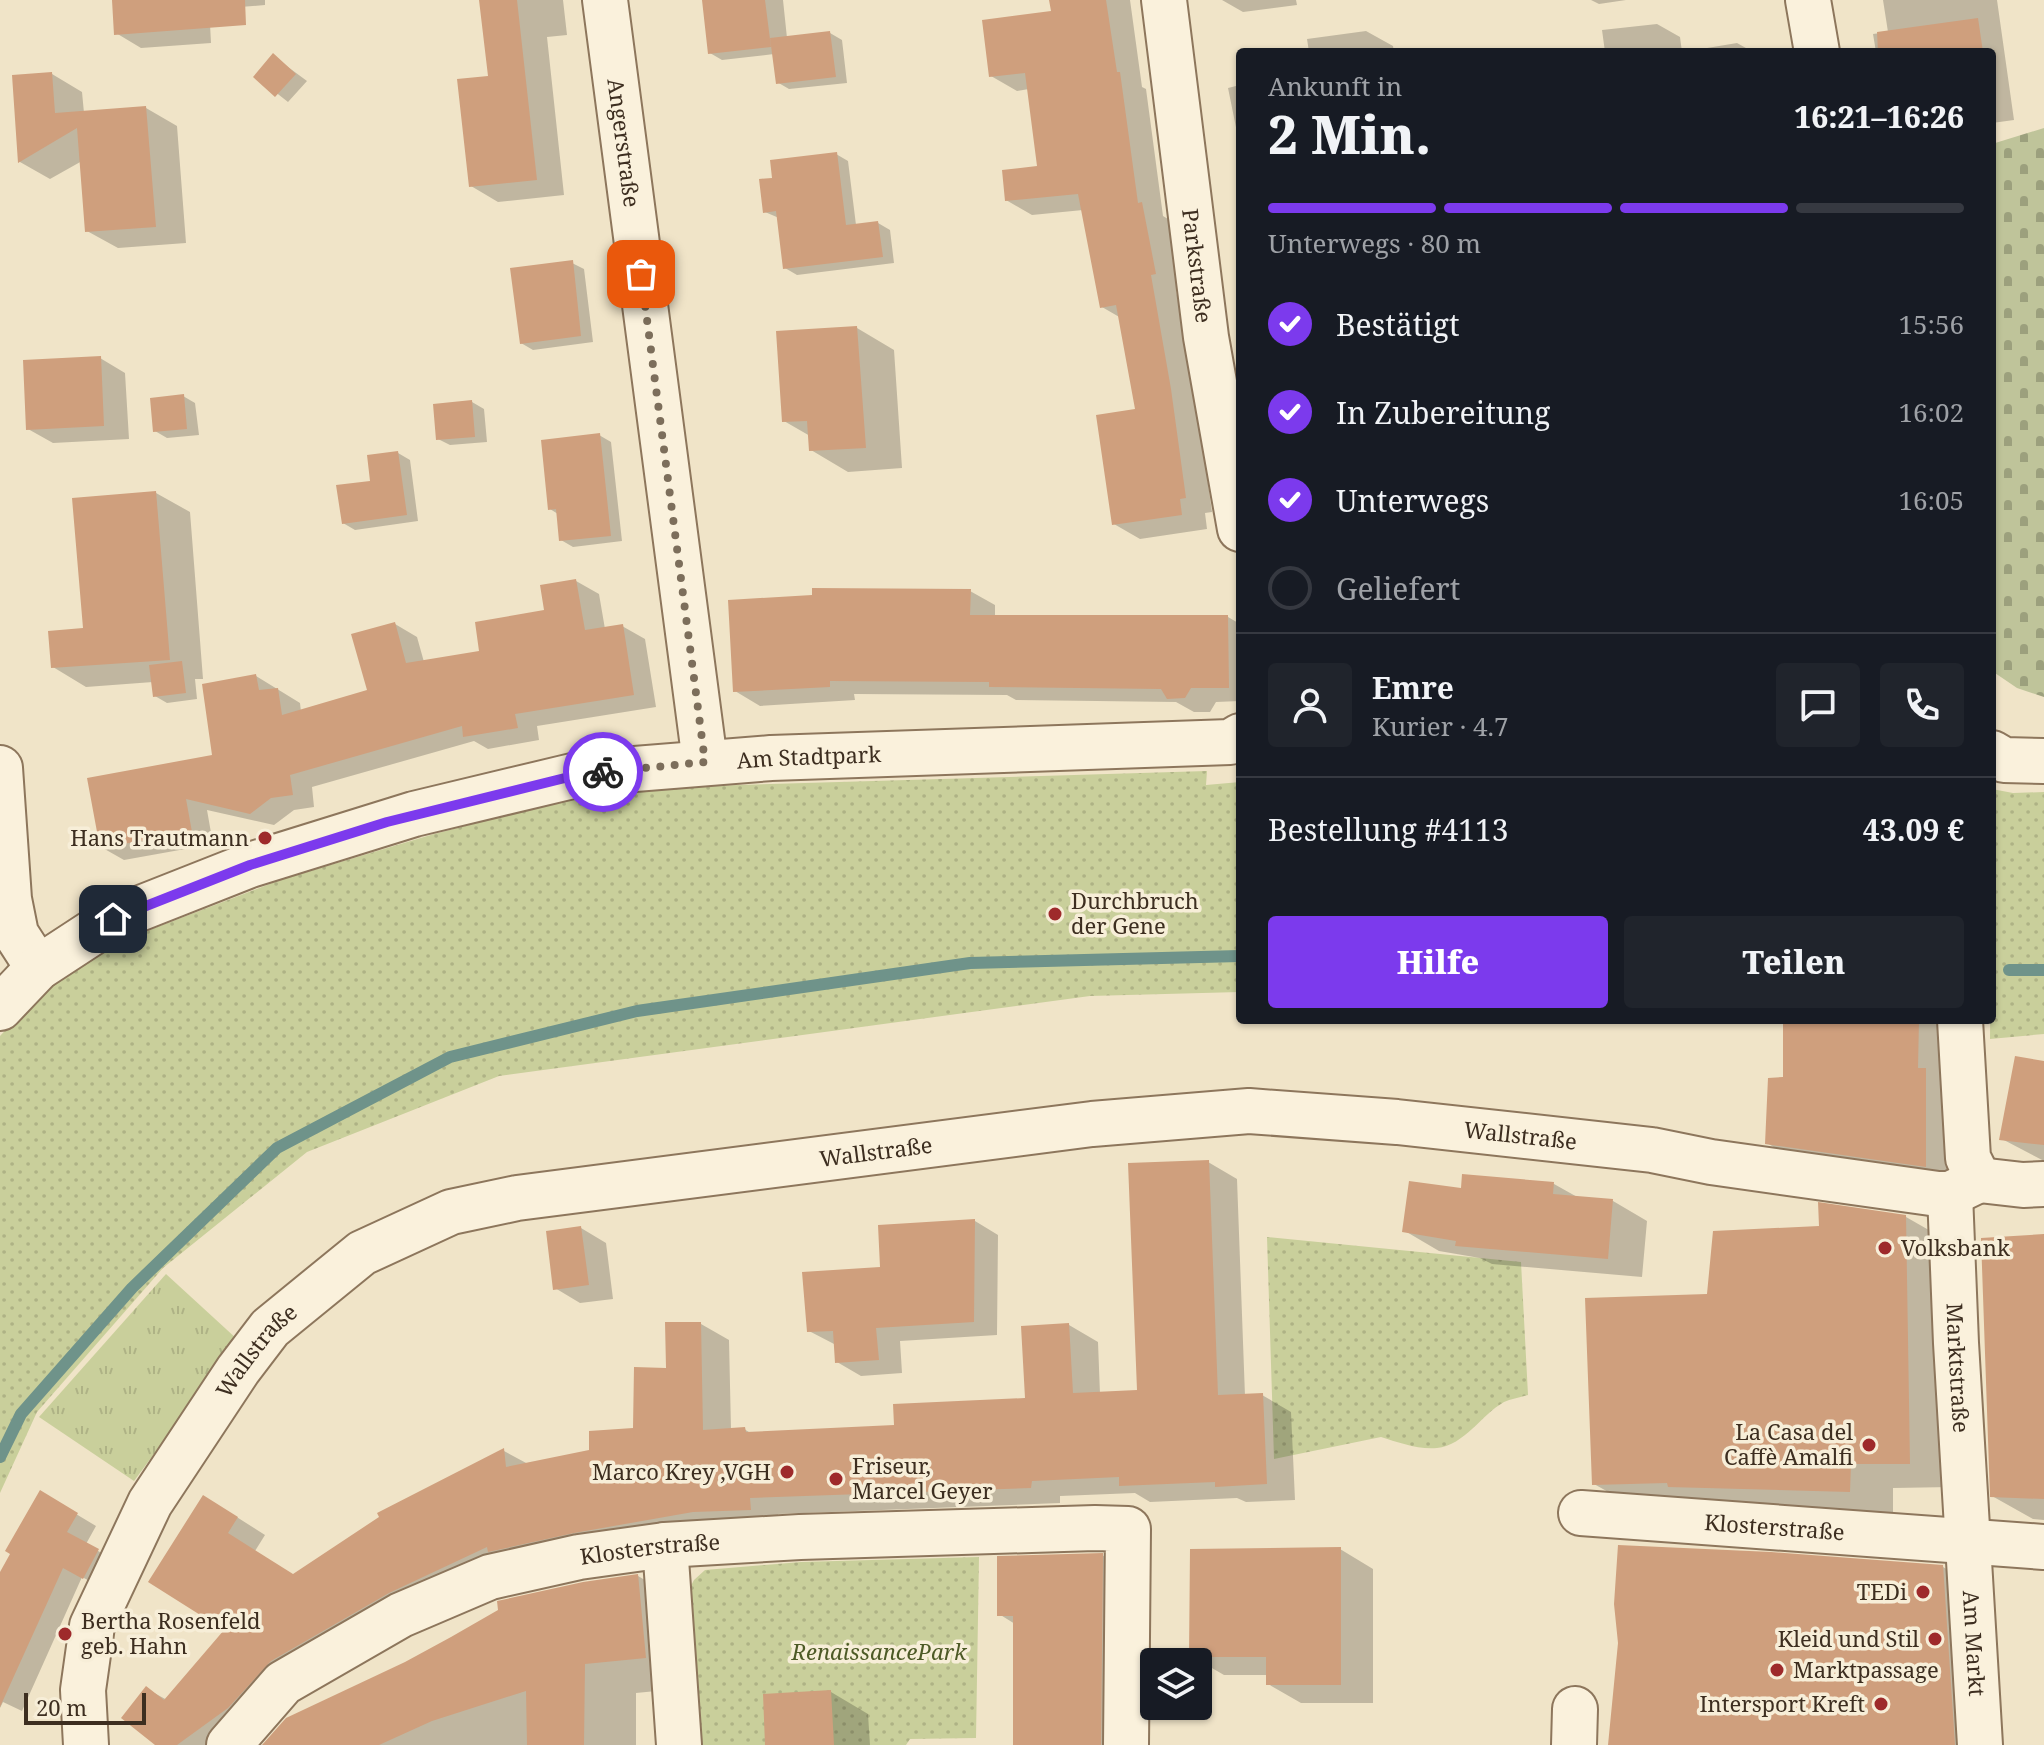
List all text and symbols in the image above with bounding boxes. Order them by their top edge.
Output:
text: Ankunft in [1268,68,1402,104]
street label: Angerstraße [601,76,648,209]
text: 16:21–16:26 [1794,96,1964,137]
text: 2 Min. [1268,98,1431,169]
street label: Parkstraße [1176,207,1220,325]
text: Unterwegs · 80 m [1268,225,1481,261]
pin [607,240,675,308]
icon: bag [619,252,663,296]
icon: check [1268,302,1312,346]
text: Bestätigt [1336,304,1460,345]
text: 15:56 [1898,306,1964,342]
icon: check [1268,390,1312,434]
text: In Zubereitung [1336,392,1550,433]
text: 16:02 [1898,394,1964,430]
icon: check [1268,478,1312,522]
text: Unterwegs [1336,480,1489,521]
text: 16:05 [1898,482,1964,518]
text: Geliefert [1336,568,1460,609]
button: person [1268,663,1352,747]
button: chat [1776,663,1860,747]
button: phone [1880,663,1964,747]
text: Emre [1372,667,1454,708]
text: Kurier · 4.7 [1372,708,1509,744]
courier [563,732,643,812]
street label: Am Stadtpark [735,738,882,775]
icon: bike [581,750,625,794]
text: Bestellung #4113 [1268,809,1509,850]
text: 43.09 € [1863,809,1964,850]
place label: Hans Trautmann [70,822,249,852]
marker: Hans Trautmann [256,829,274,847]
pin [79,885,147,953]
place label: Durchbruch der Gene [1071,885,1199,940]
icon: home [91,897,135,941]
marker: Durchbruch der Gene [1046,905,1064,923]
button: Hilfe [1268,916,1608,1008]
button: Teilen [1624,916,1964,1008]
street label: Wallstraße [1462,1113,1579,1156]
street label: Wallstraße [818,1129,934,1173]
place label: Volksbank [1901,1232,2010,1262]
marker: Volksbank [1876,1239,1894,1257]
street label: Wallstraße [208,1296,303,1403]
street label: Marktstraße [1940,1302,1977,1434]
place label: La Casa del Caffè Amalfi [1724,1416,1853,1471]
marker: La Casa del Caffè Amalfi [1860,1436,1878,1454]
place label: Friseur, Marcel Geyer [852,1450,993,1505]
place label: Marco Krey ,VGH [592,1456,771,1486]
marker: Marco Krey ,VGH [778,1463,796,1481]
marker: Friseur, Marcel Geyer [827,1470,845,1488]
street label: Klosterstraße [1703,1506,1846,1546]
street label: Klosterstraße [578,1526,721,1571]
place label: TEDi [1857,1576,1907,1606]
marker: TEDi [1914,1583,1932,1601]
street label: Am Markt [1957,1589,1993,1697]
place label: Bertha Rosenfeld geb. Hahn [81,1605,261,1660]
place label: Kleid und Stil [1778,1623,1919,1653]
marker: Bertha Rosenfeld geb. Hahn [56,1625,74,1643]
marker: Kleid und Stil [1926,1630,1944,1648]
park label: RenaissancePark [790,1636,968,1666]
map controls [1140,1648,1212,1720]
button: layers [1140,1648,1212,1720]
place label: Marktpassage [1793,1654,1939,1684]
marker: Marktpassage [1768,1661,1786,1679]
place label: Intersport Kreft [1700,1688,1865,1718]
scale bar [24,1689,146,1725]
text: 20 m [36,1692,87,1722]
marker: Intersport Kreft [1872,1695,1890,1713]

